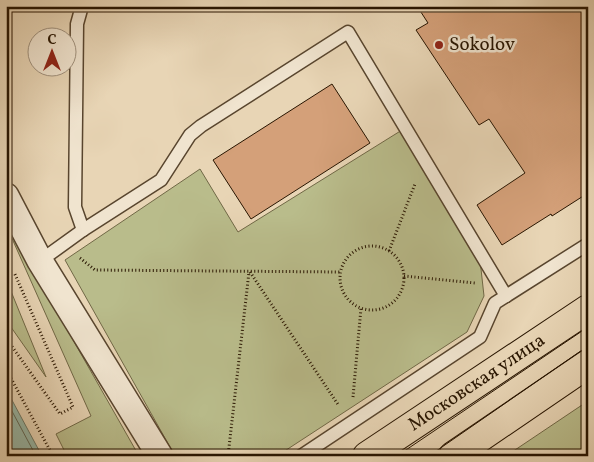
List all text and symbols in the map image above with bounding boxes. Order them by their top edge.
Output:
north arrow [28,28,78,78]
text: С [47,31,57,50]
place label: Sokolov [449,32,515,58]
marker: Sokolov [433,39,445,51]
street label: Московская улица [403,328,551,438]

